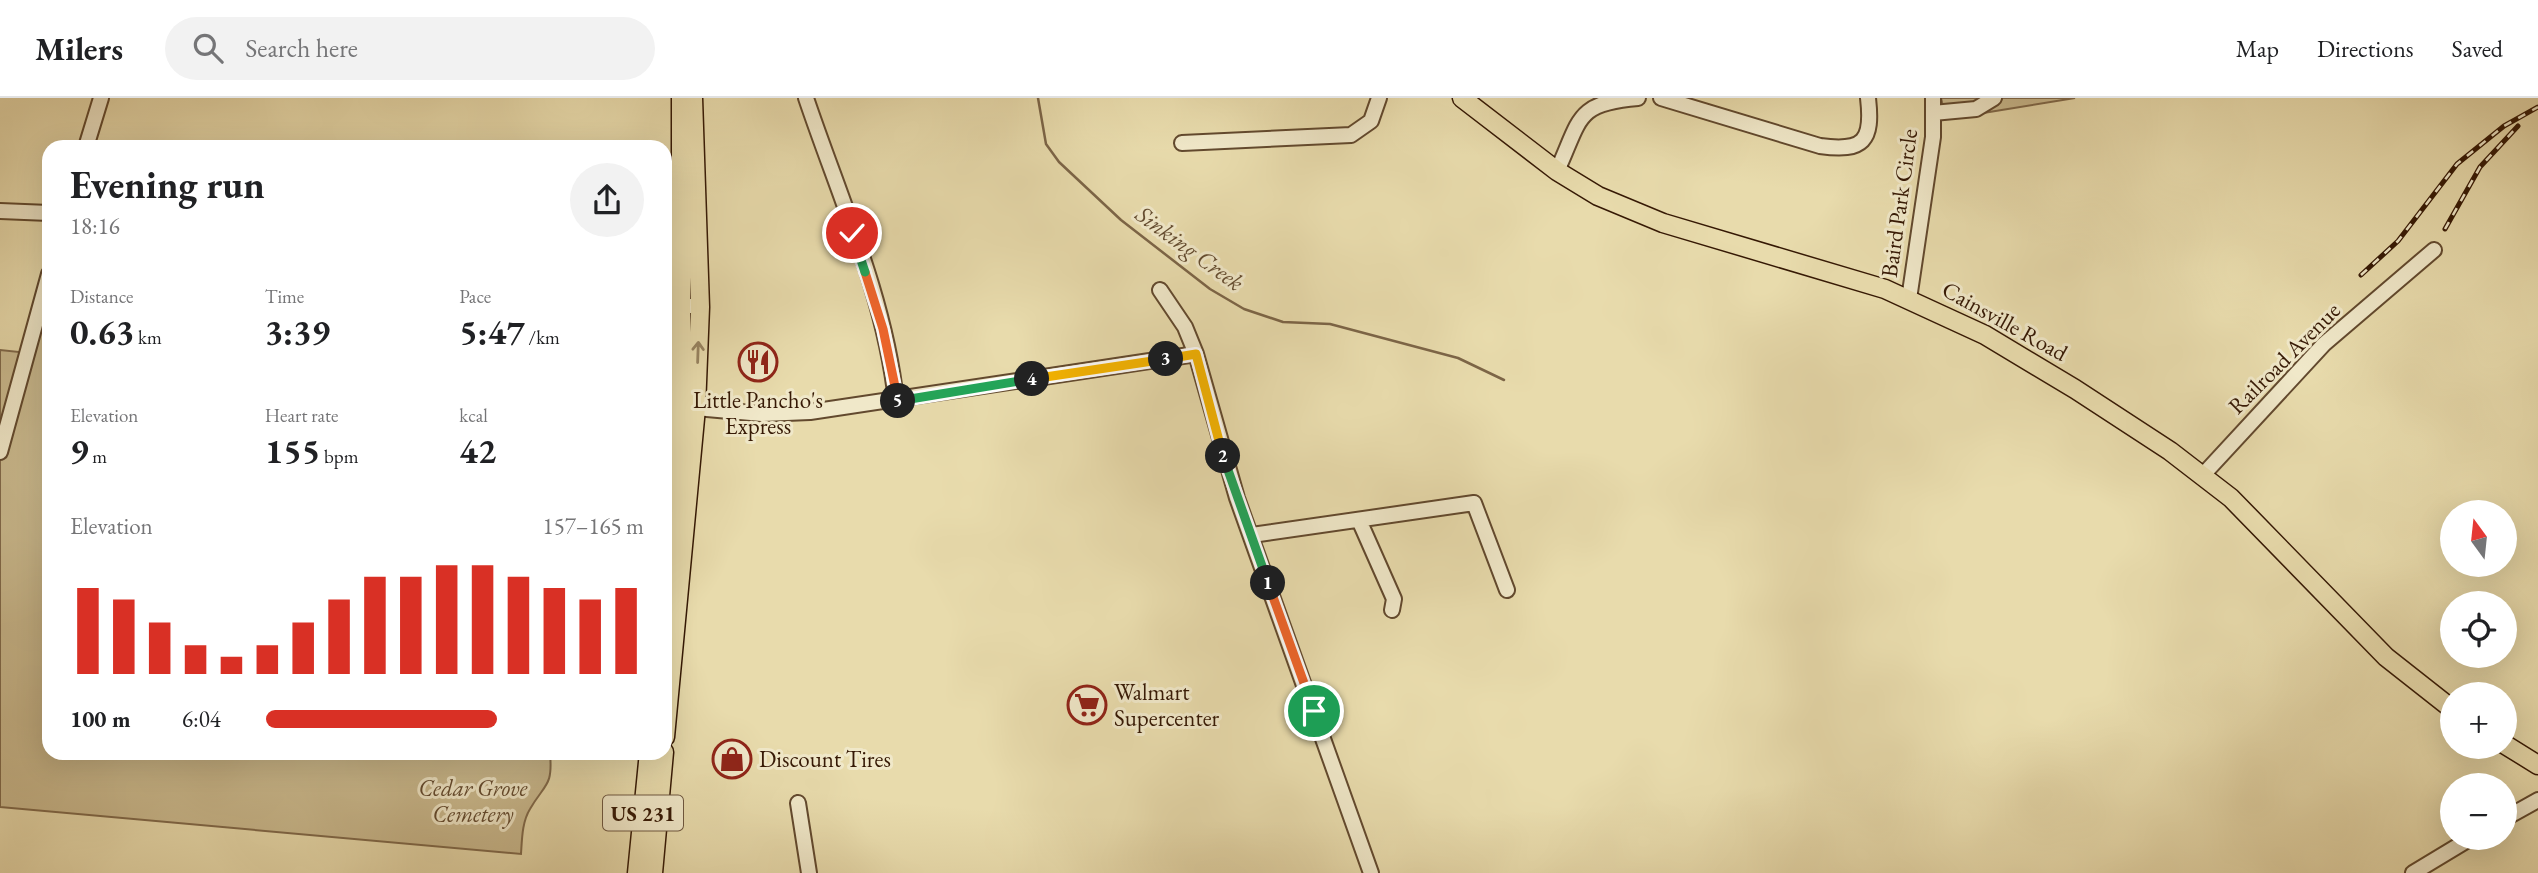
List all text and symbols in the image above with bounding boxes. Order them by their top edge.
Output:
search box [165,17,655,80]
text: Milers [35,27,123,70]
icon: search [189,29,227,67]
text: Search here [245,31,358,65]
text: Map [2236,33,2279,64]
text: Directions [2317,33,2414,64]
text: Saved [2452,33,2503,64]
street label: Baird Park Circle [1874,127,1924,279]
text: Evening run [70,160,265,209]
button: share [570,163,644,237]
water label: Sinking Creek [1129,198,1250,298]
pin [822,203,882,263]
text: 18:16 [70,211,120,241]
icon: check [833,214,871,252]
street label: Cainsville Road [1937,274,2073,368]
text: Distance [70,284,133,309]
text: Time [265,284,304,309]
text: Pace [459,284,491,309]
street label: Railroad Avenue [2222,295,2347,420]
text: 0.63 [70,309,134,354]
text: 3:39 [265,309,330,354]
text: 5:47 [459,309,525,354]
text: km [134,325,162,350]
text: /km [525,325,560,350]
one-way arrow [692,340,705,363]
restaurant icon: Little Pancho's Express [737,341,779,383]
pin: 3 [1148,342,1184,376]
text: 3 [1160,346,1171,371]
pin: 4 [1014,362,1050,396]
text: 4 [1026,366,1037,391]
pin: 5 [880,384,916,418]
place label: Little Pancho's Express [693,385,823,441]
text: 5 [892,388,903,413]
text: Elevation [70,403,138,428]
text: Heart rate [265,403,338,428]
text: kcal [459,403,488,428]
text: 9 [70,428,89,473]
text: 155 [265,428,320,473]
text: 42 [459,428,496,473]
pin: 2 [1206,438,1240,474]
text: 2 [1217,443,1228,468]
text: m [89,444,107,469]
text: bpm [320,444,358,469]
north arrow [2440,500,2516,578]
map controls [2440,500,2517,850]
text: Elevation [70,511,153,541]
text: 157–165 m [543,511,644,541]
pin: 1 [1250,566,1286,601]
text: 1 [1262,570,1273,595]
button: locate [2440,591,2517,668]
place label: Walmart Supercenter [1114,677,1220,733]
pin [1284,681,1344,741]
button: + [2440,682,2517,759]
supermarket icon: Walmart Supercenter [1066,684,1108,726]
icon: arrive [1295,692,1333,730]
text: 100 m [70,704,131,734]
text: 6:04 [182,704,221,734]
shop icon: Discount Tires [711,738,753,780]
place label: Discount Tires [759,744,891,774]
park label: Cedar Grove Cemetery [419,773,529,829]
button: − [2440,773,2517,850]
road number: US 231 [603,796,683,830]

